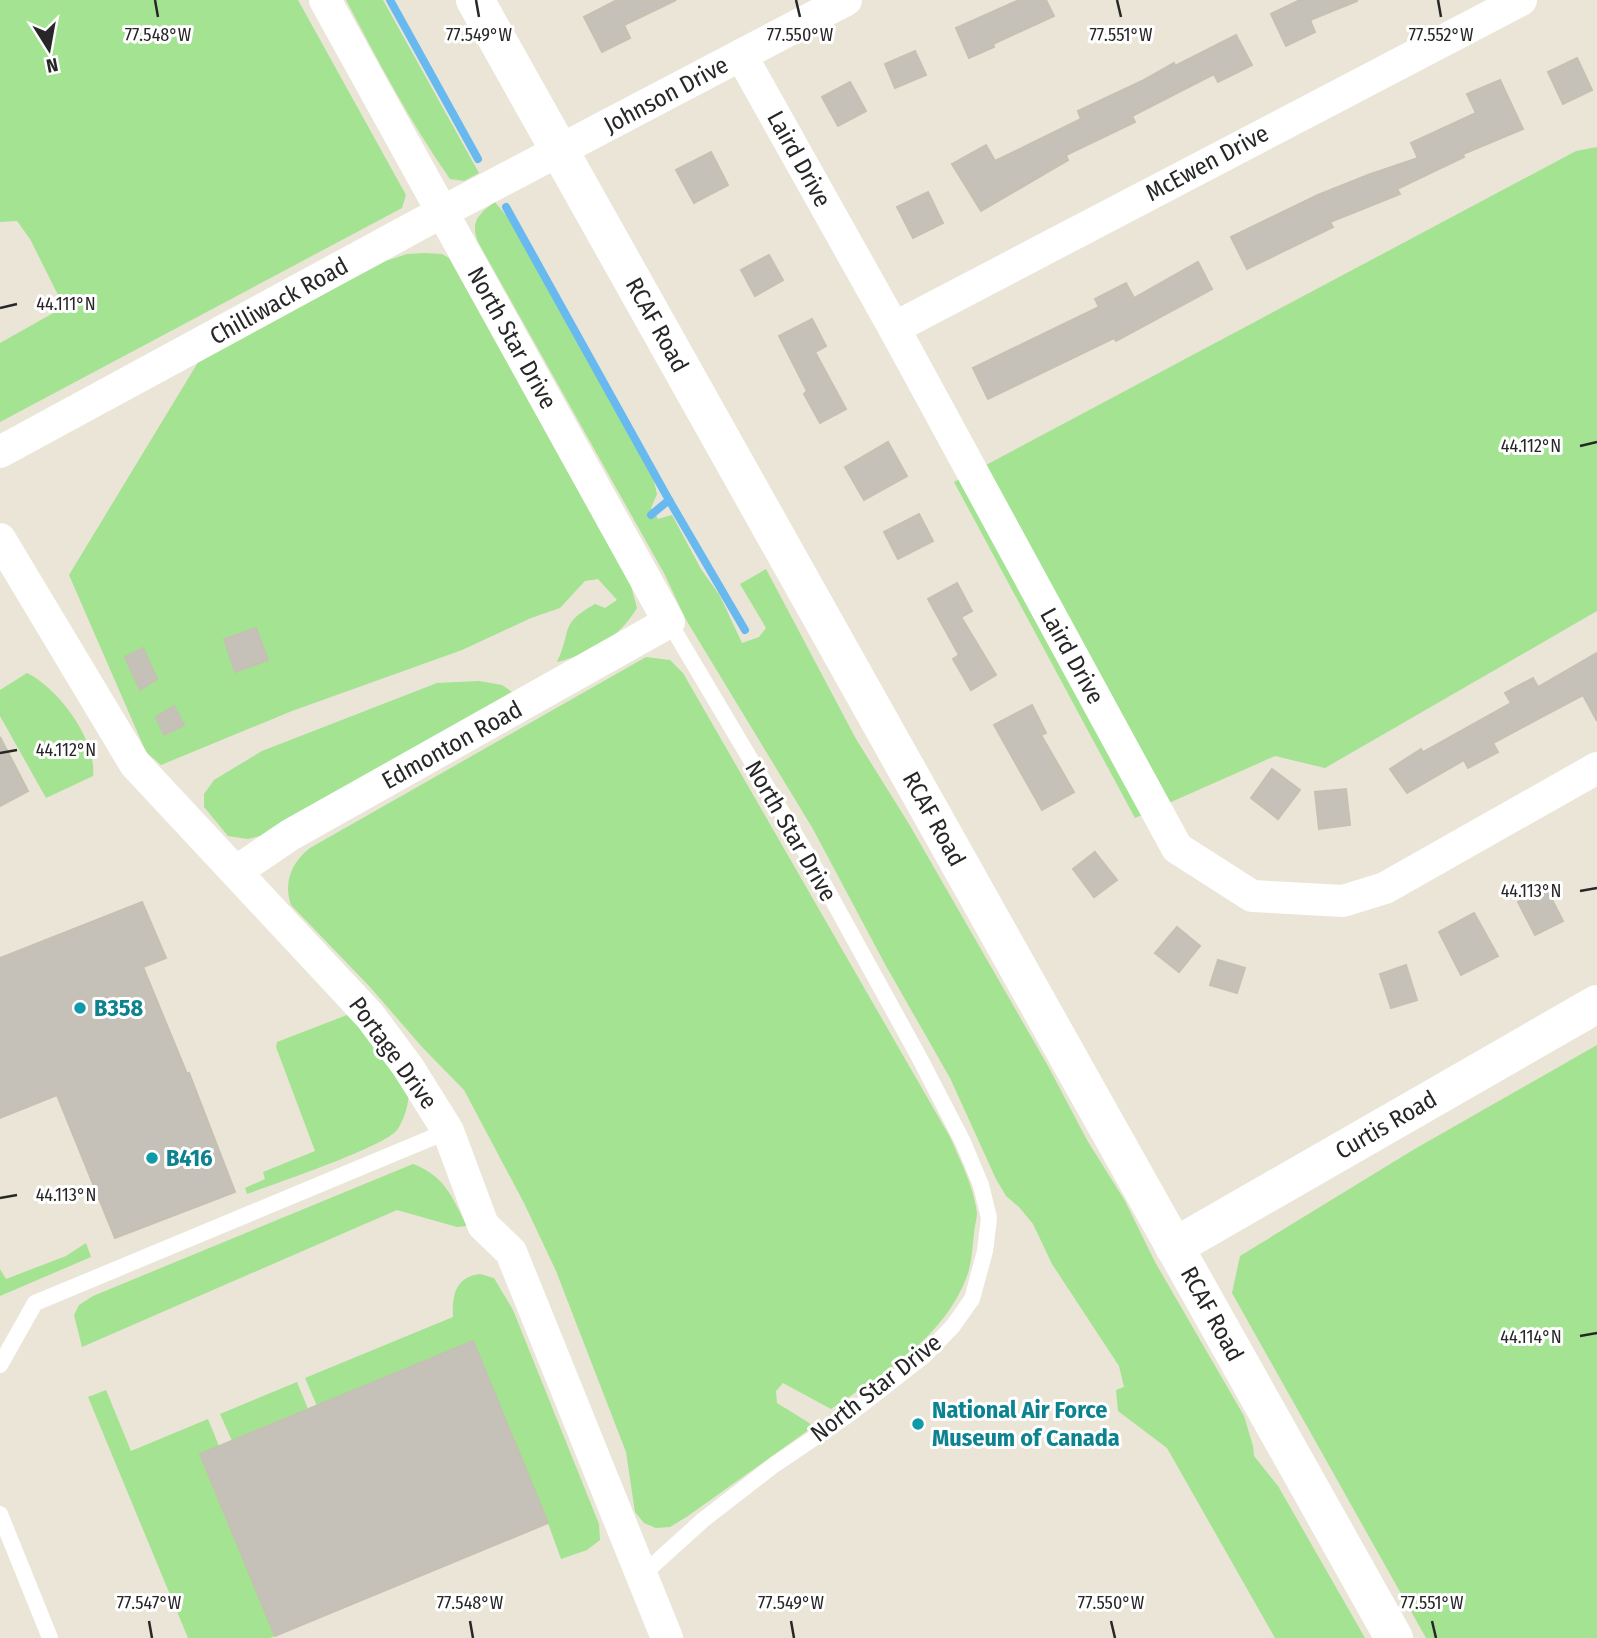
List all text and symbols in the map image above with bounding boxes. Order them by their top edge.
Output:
north arrow [14,14,84,84]
text: 77.548°W [125,24,192,46]
text: 77.549°W [446,24,512,46]
text: 77.550°W [767,24,834,46]
text: 77.551°W [1089,24,1153,46]
text: 77.552°W [1409,24,1474,46]
street label: Johnson Drive [599,51,733,139]
text: N [44,53,60,78]
street label: Laird Drive [761,106,837,212]
street label: McEwen Drive [1141,119,1273,207]
street label: Chilliwack Road [205,252,353,350]
street label: North Star Drive [461,262,563,414]
street label: RCAF Road [620,273,694,377]
text: 44.111°N [36,293,96,315]
text: 44.112°N [1501,435,1561,457]
street label: Laird Drive [1034,603,1110,709]
street label: Edmonton Road [377,695,527,795]
text: 44.112°N [36,739,96,761]
street label: North Star Drive [739,756,843,906]
street label: RCAF Road [897,767,971,871]
text: 44.113°N [1501,880,1561,902]
street label: Portage Drive [343,992,443,1114]
place label: B358 [94,994,144,1022]
marker: B358 [72,1000,88,1016]
street label: Curtis Road [1330,1085,1442,1165]
place label: B416 [166,1144,213,1172]
marker: B416 [144,1150,160,1166]
text: 44.113°N [36,1184,96,1206]
street label: RCAF Road [1175,1262,1249,1366]
text: 44.114°N [1500,1326,1562,1348]
street label: North Star Drive [805,1328,947,1448]
place label: National Air Force Museum of Canada [932,1396,1120,1452]
marker: National Air Force Museum of Canada [910,1416,926,1432]
text: 77.547°W [117,1592,182,1614]
text: 77.548°W [437,1592,504,1614]
text: 77.549°W [758,1592,824,1614]
text: 77.550°W [1078,1592,1145,1614]
text: 77.551°W [1400,1592,1464,1614]

